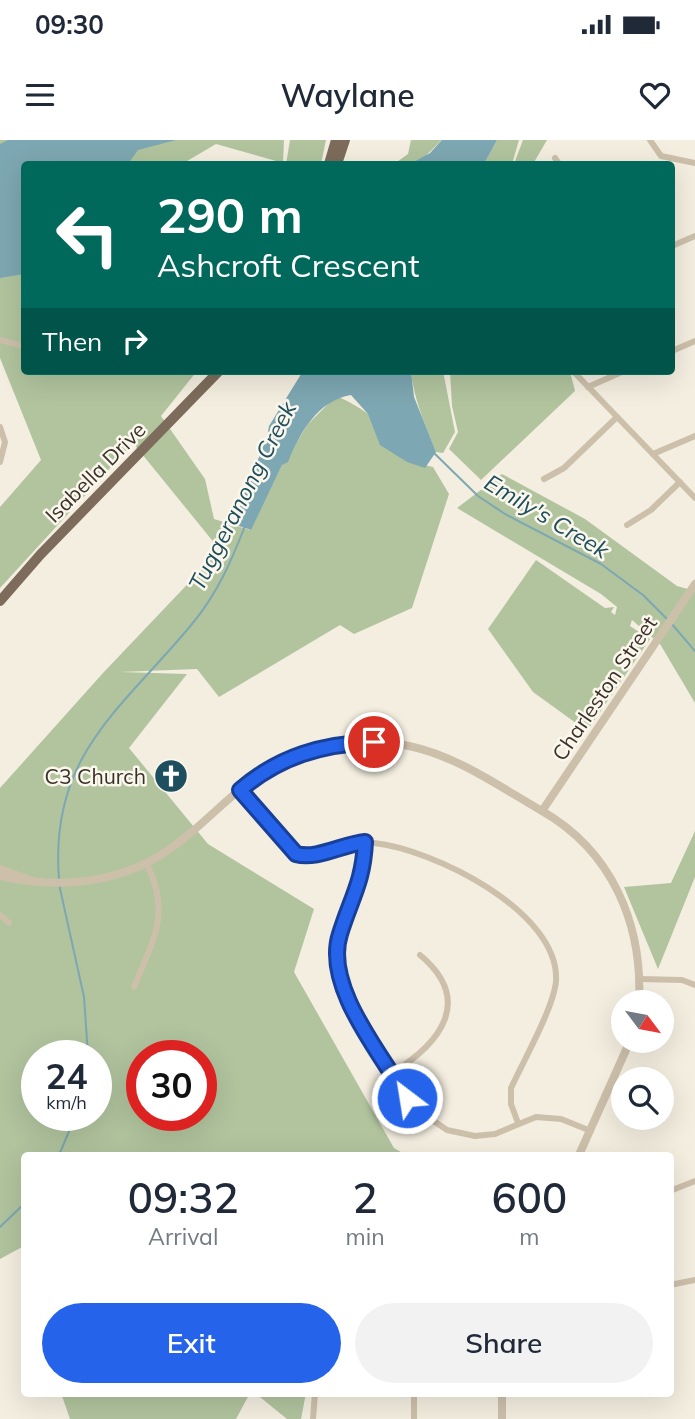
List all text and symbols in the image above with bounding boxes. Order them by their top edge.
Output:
text: 09:30 [35,8,104,41]
text: Waylane [280,75,415,115]
icon: menu [21,76,59,114]
icon: heart [636,76,674,114]
text: 290 m [157,184,303,245]
icon: left [42,189,133,280]
text: Ashcroft Crescent [157,245,419,285]
icon: right [116,322,154,360]
text: Then [42,325,102,358]
water label: Tuggeranong Creek [182,395,303,595]
street label: Isabella Drive [39,416,151,528]
water label: Emily's Creek [479,467,616,565]
street label: Charleston Street [546,611,662,765]
pin [344,712,404,772]
icon: arrive [355,723,393,761]
church icon: C3 Church [152,757,190,795]
place label: C3 Church [45,763,146,789]
north arrow [611,990,674,1054]
map controls [611,990,674,1130]
speed limit sign: 30 [126,1040,217,1131]
text: 24 [45,1054,88,1098]
position arrow [370,1061,444,1135]
button: search [611,1067,674,1130]
text: km/h [46,1091,87,1114]
text: 09:32 [128,1171,239,1224]
text: 2 [352,1171,378,1224]
text: 600 [492,1171,567,1224]
text: Arrival [148,1222,218,1251]
text: min [345,1222,385,1251]
text: m [519,1222,539,1251]
button: Exit [42,1303,341,1383]
button: Share [355,1303,653,1383]

